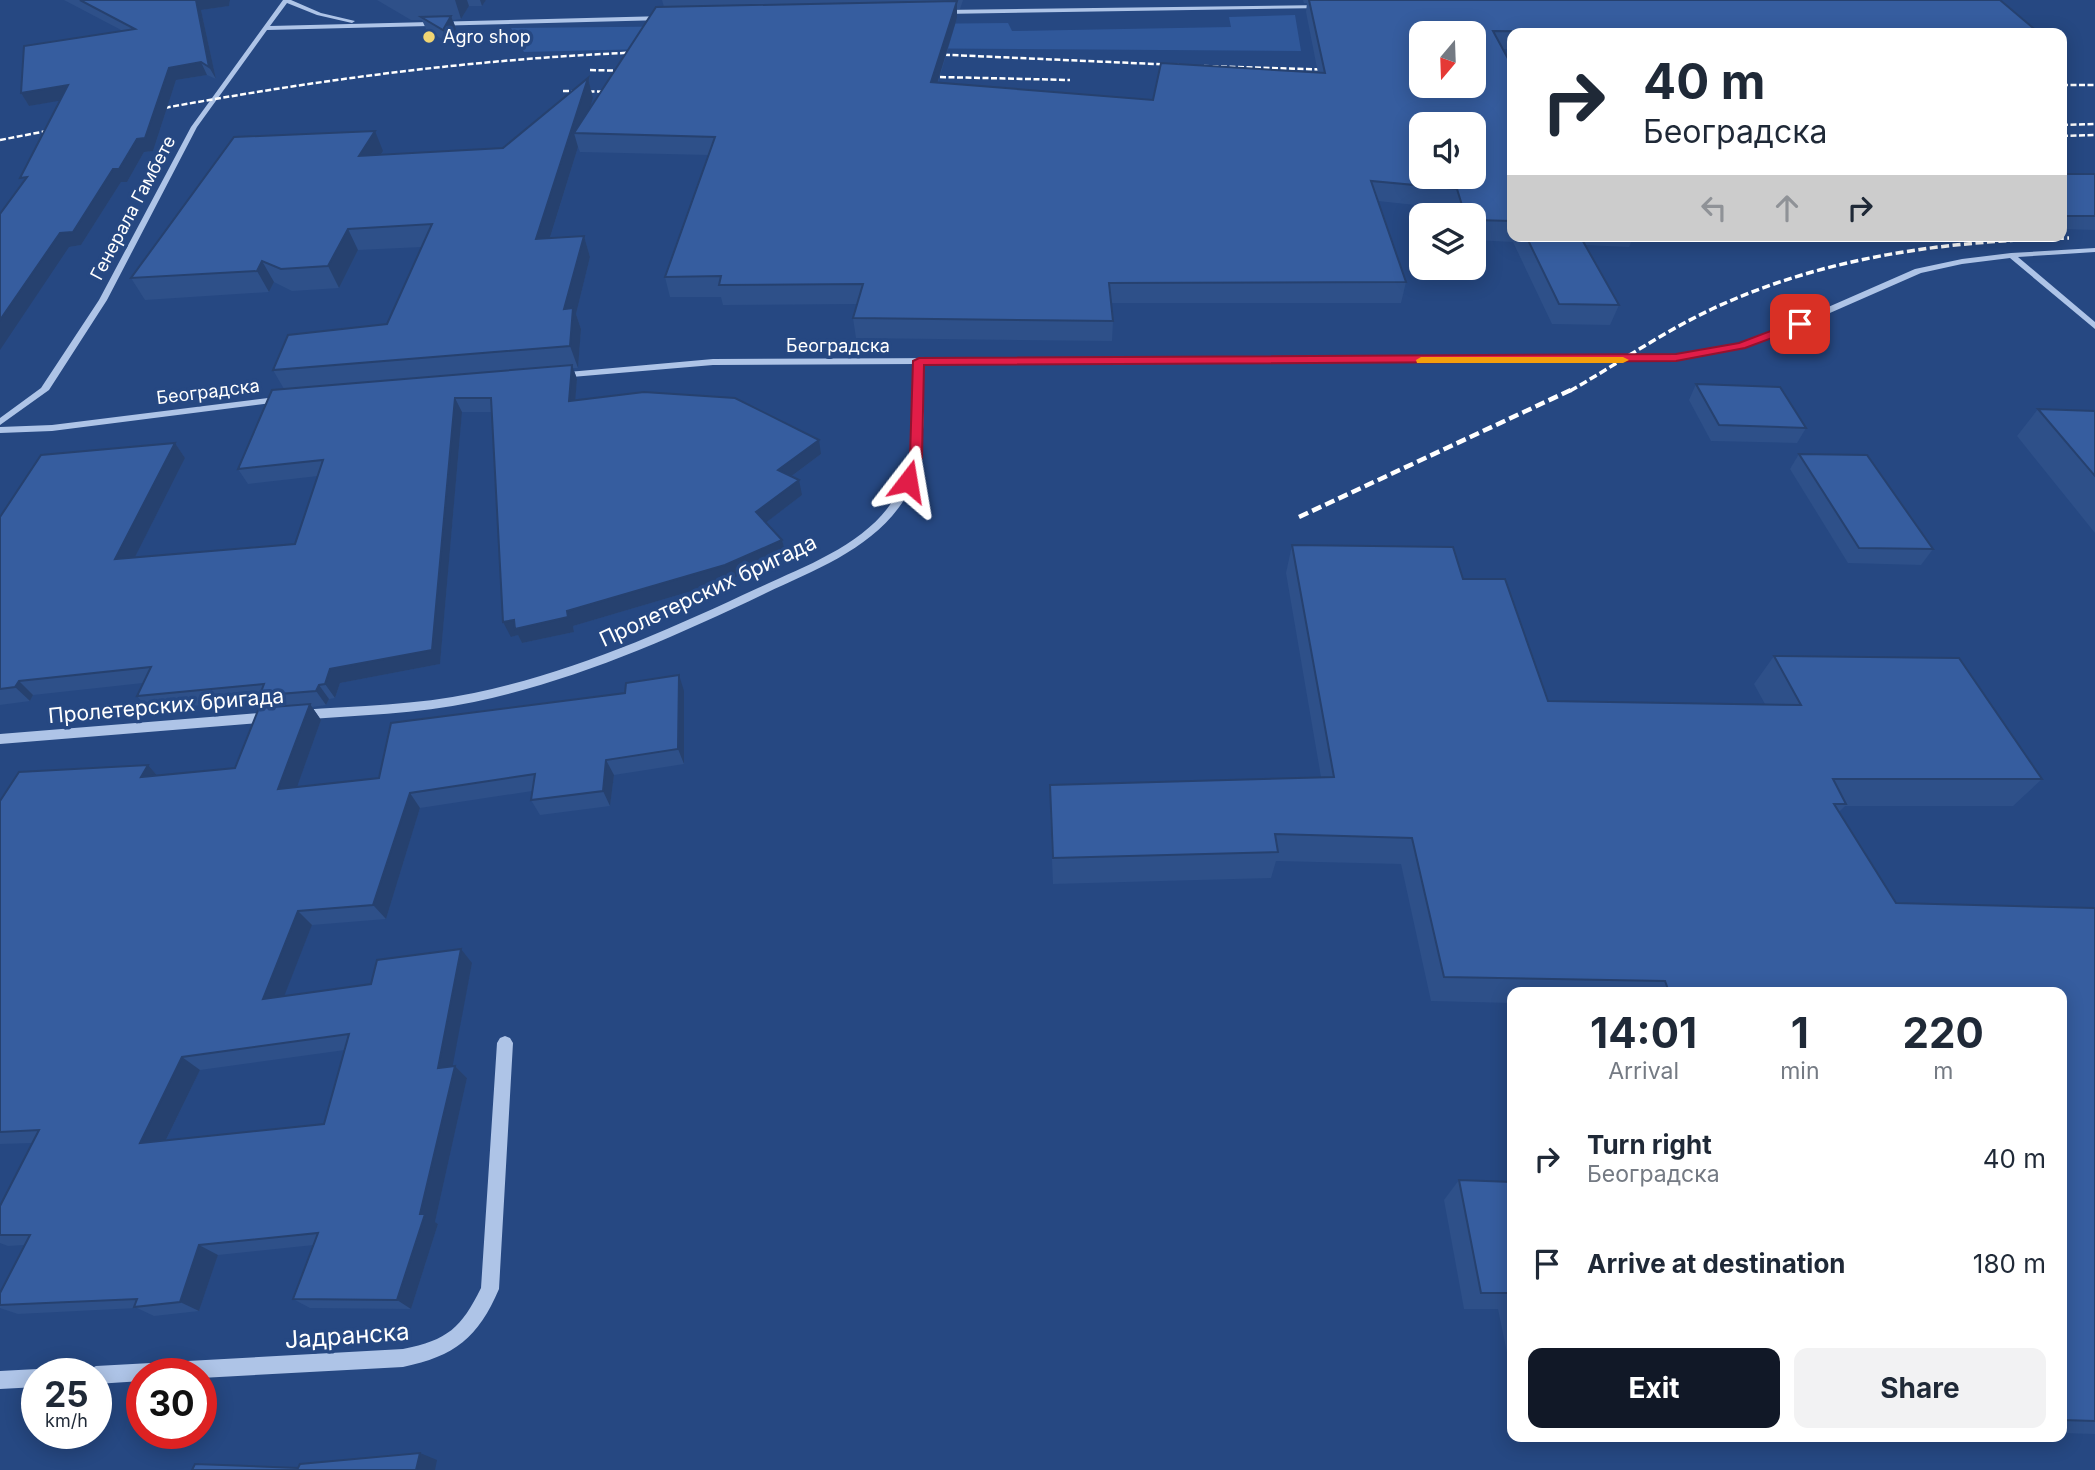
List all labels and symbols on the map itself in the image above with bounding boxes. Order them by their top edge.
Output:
north arrow [1409,21,1486,98]
place label: Agro shop [443,26,531,47]
marker: Agro shop [421,29,437,45]
street label: Генерала Гамбете [86,132,179,283]
pin [1770,294,1830,354]
street label: Београдска [786,335,890,356]
street label: Београдска [155,375,261,408]
position arrow [871,444,945,518]
street label: Пролетерских бригада [595,529,820,652]
street label: Пролетерских бригада [47,683,285,728]
street label: Јадранска [284,1317,410,1354]
speed limit sign: 30 [126,1358,217,1449]

